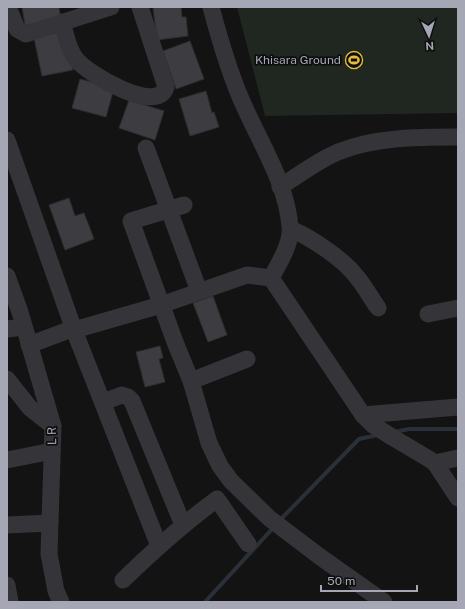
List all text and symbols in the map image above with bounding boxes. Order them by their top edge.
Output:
north arrow [409,16,449,56]
text: N [425,40,434,52]
sports icon: Khisara Ground [344,50,364,70]
place label: Khisara Ground [255,53,341,67]
street label: L R [45,427,59,445]
scale bar [321,567,417,593]
text: 50 m [327,574,355,588]

